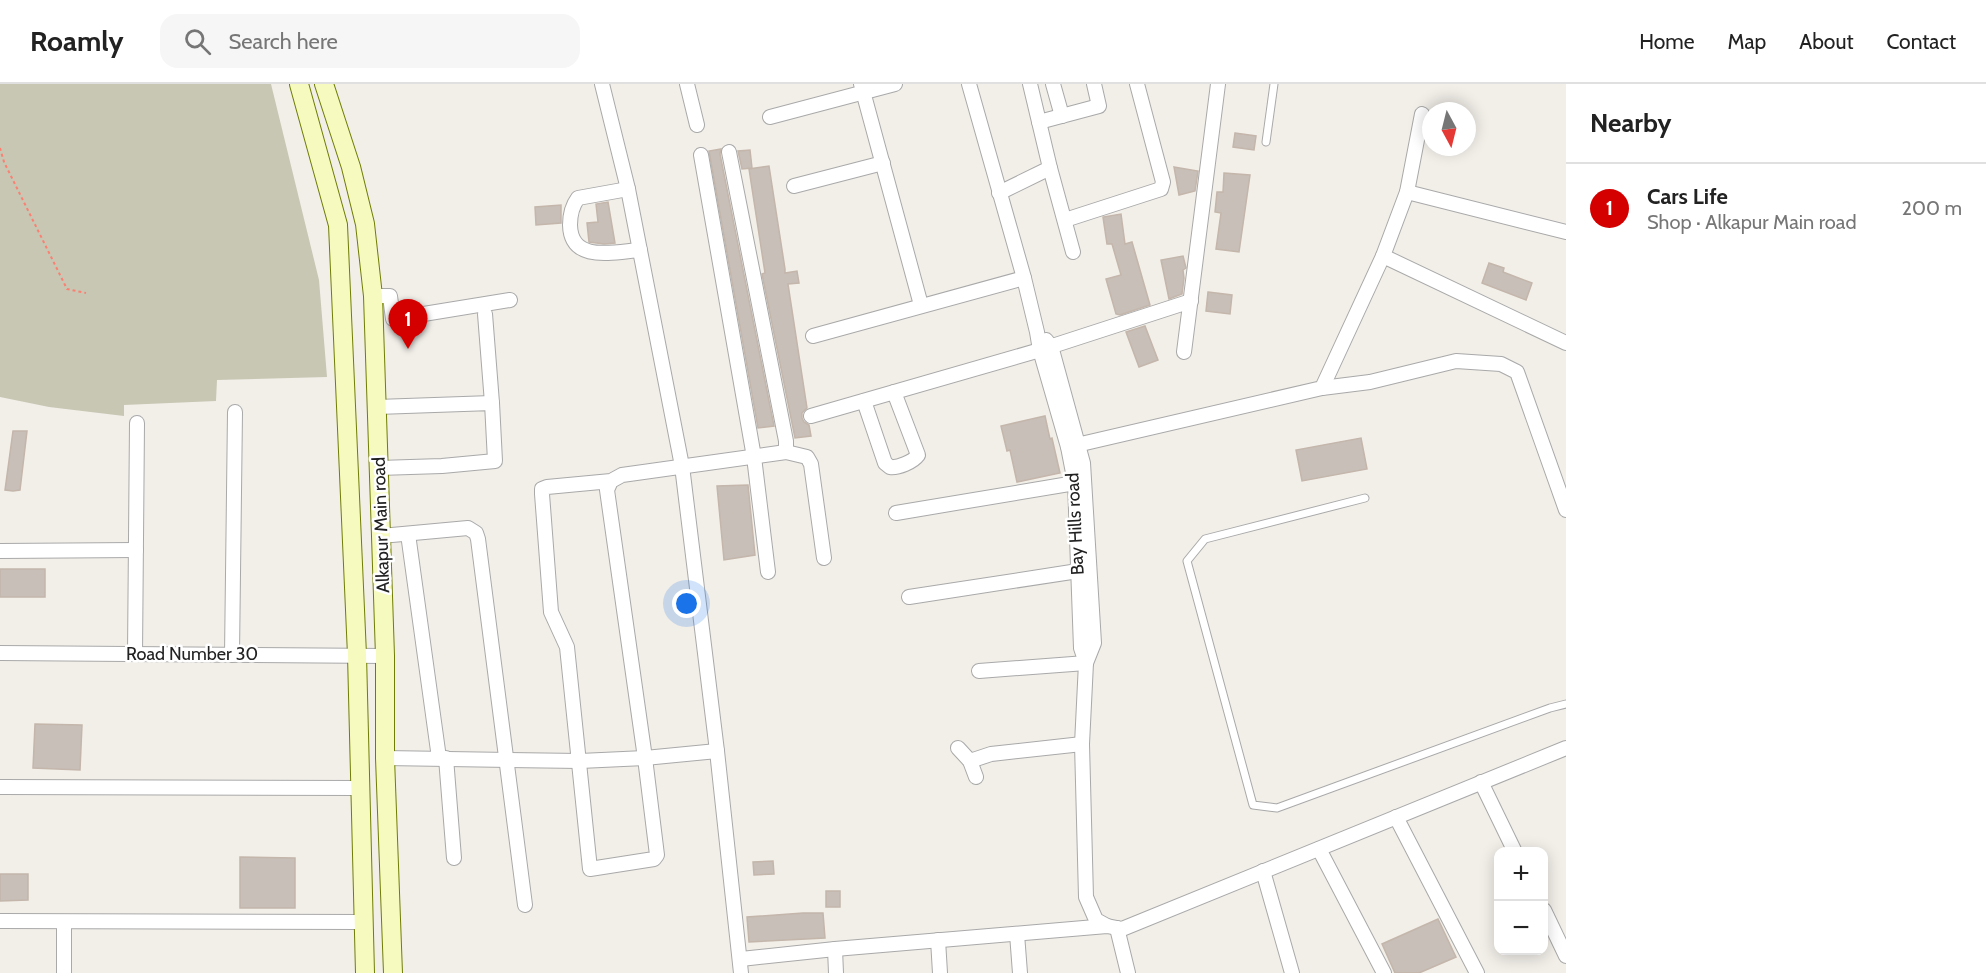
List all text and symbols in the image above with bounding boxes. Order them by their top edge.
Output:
search box [160,14,580,68]
text: Roamly [30,24,124,58]
icon: search [181,25,214,58]
text: Search here [229,28,338,55]
text: Home [1639,29,1695,54]
text: Map [1728,29,1766,54]
text: About [1799,29,1853,54]
text: Contact [1886,29,1956,54]
north arrow [1422,102,1476,156]
text: Nearby [1590,107,1671,139]
text: Cars Life [1647,183,1728,210]
text: 1 [1606,196,1613,220]
text: 200 m [1902,196,1962,220]
text: Shop · Alkapur Main road [1647,210,1857,234]
pin: 1 [388,300,428,349]
street label: Alkapur Main road [368,457,394,593]
street label: Bay Hills road [1061,472,1089,576]
your location [672,589,701,618]
street label: Road Number 30 [126,643,258,665]
map controls [1494,847,1548,955]
button: + [1494,847,1548,901]
button: − [1494,901,1548,955]

